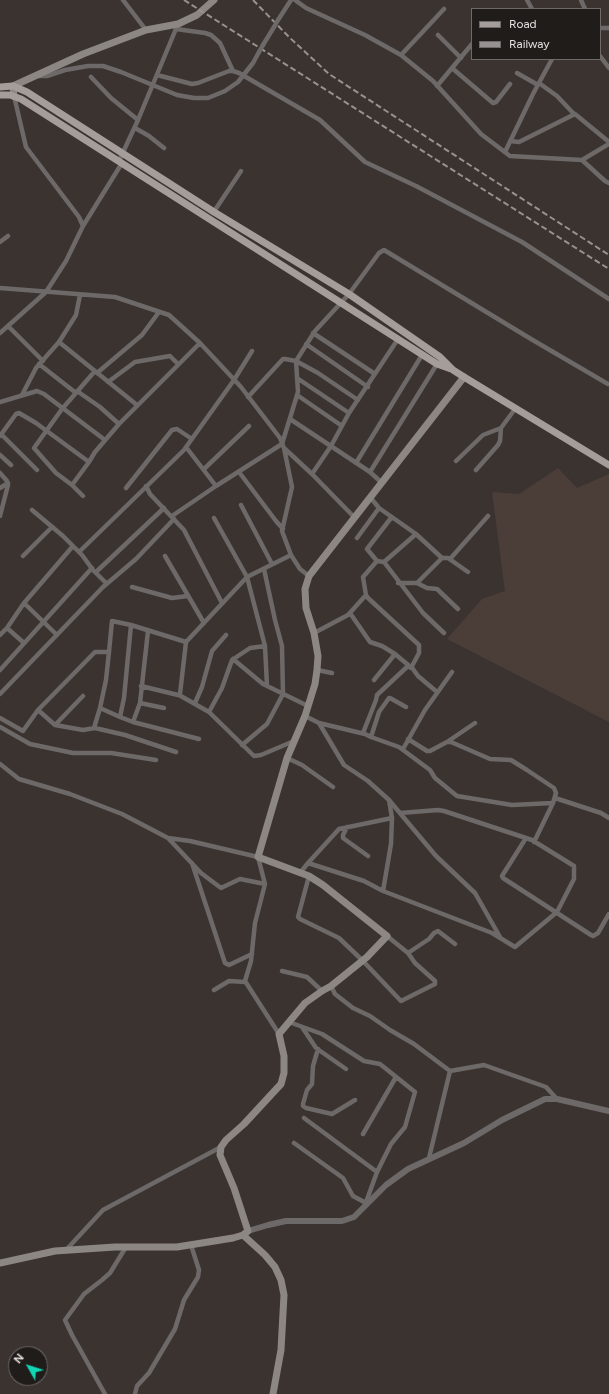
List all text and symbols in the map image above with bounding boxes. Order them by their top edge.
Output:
legend [471,8,601,60]
text: Road [509,17,537,31]
text: Railway [509,37,550,51]
north arrow [8,1346,48,1386]
text: N [11,1351,27,1366]

